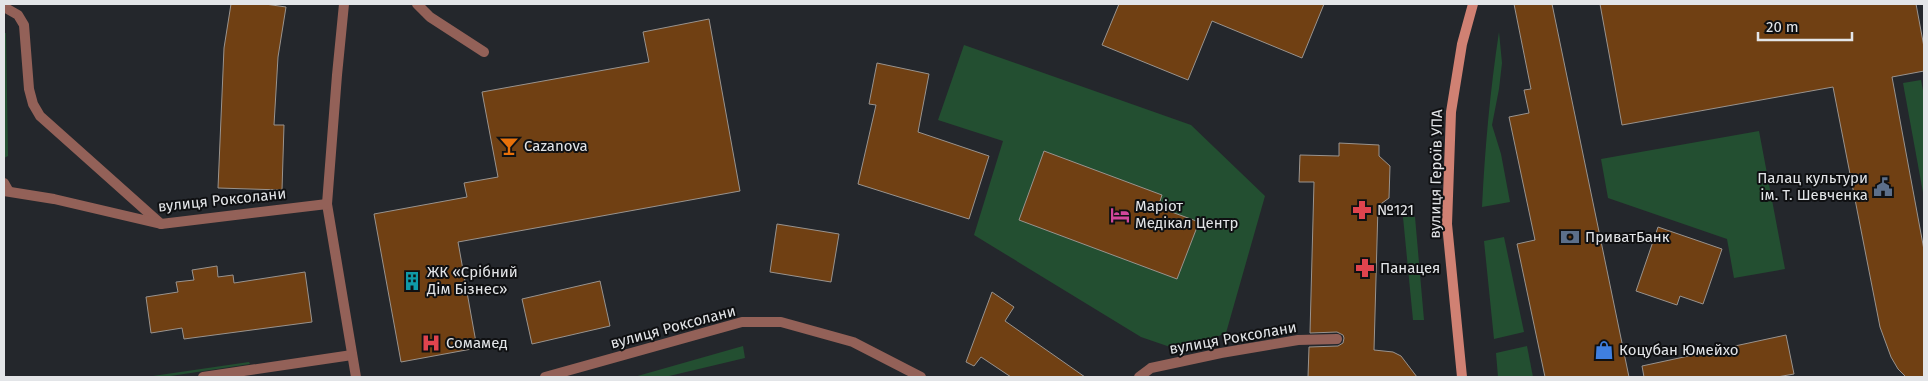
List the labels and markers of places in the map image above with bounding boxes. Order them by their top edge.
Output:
bar icon: Cazanova [498,135,520,157]
place label: Cazanova [524,137,588,155]
place label: Палац культури ім. Т. Шевченка [1757,169,1868,204]
public building icon: Палац культури ім. Т. Шевченка [1872,176,1894,198]
place label: Маріот Медікал Центр [1135,197,1238,232]
pharmacy icon: №121 [1351,199,1373,221]
place label: №121 [1377,201,1414,219]
hotel icon: Маріот Медікал Центр [1109,204,1131,226]
bank icon: ПриватБанк [1559,226,1581,248]
place label: ПриватБанк [1585,228,1670,246]
pharmacy icon: Панацея [1354,257,1376,279]
place label: Панацея [1380,259,1440,277]
place label: ЖК «Срібний Дім Бізнес» [426,263,518,298]
building icon: ЖК «Срібний Дім Бізнес» [401,270,423,292]
hospital icon: Сомамед [420,332,442,354]
place label: Сомамед [446,334,508,352]
shop icon: Коцубан Юмейхо [1593,339,1615,361]
place label: Коцубан Юмейхо [1619,341,1739,359]

